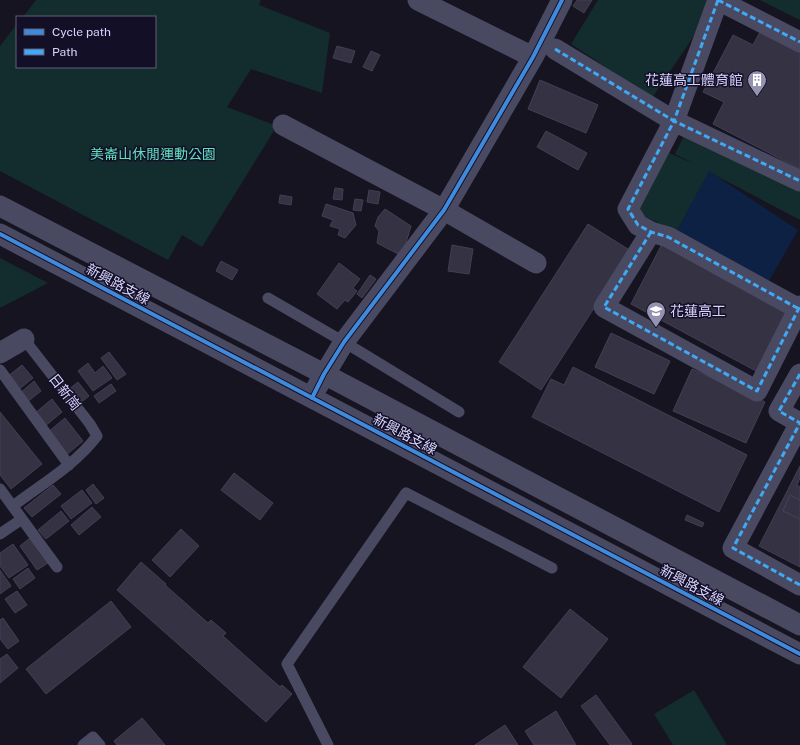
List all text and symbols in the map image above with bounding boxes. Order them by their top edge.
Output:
legend [16,16,156,68]
text: Cycle path [52,25,111,39]
text: Path [52,45,78,59]
building icon: 花蓮高工體育館 [746,69,768,97]
place label: 花蓮高工體育館 [645,72,743,88]
park label: 美崙山休閒運動公園 [90,146,216,162]
street label: 新興路支線 [83,261,153,307]
school or university icon: 花蓮高工 [645,300,667,328]
place label: 花蓮高工 [670,303,726,319]
street label: 日新崗 [46,371,84,413]
street label: 新興路支線 [370,411,440,457]
street label: 新興路支線 [657,562,727,608]

